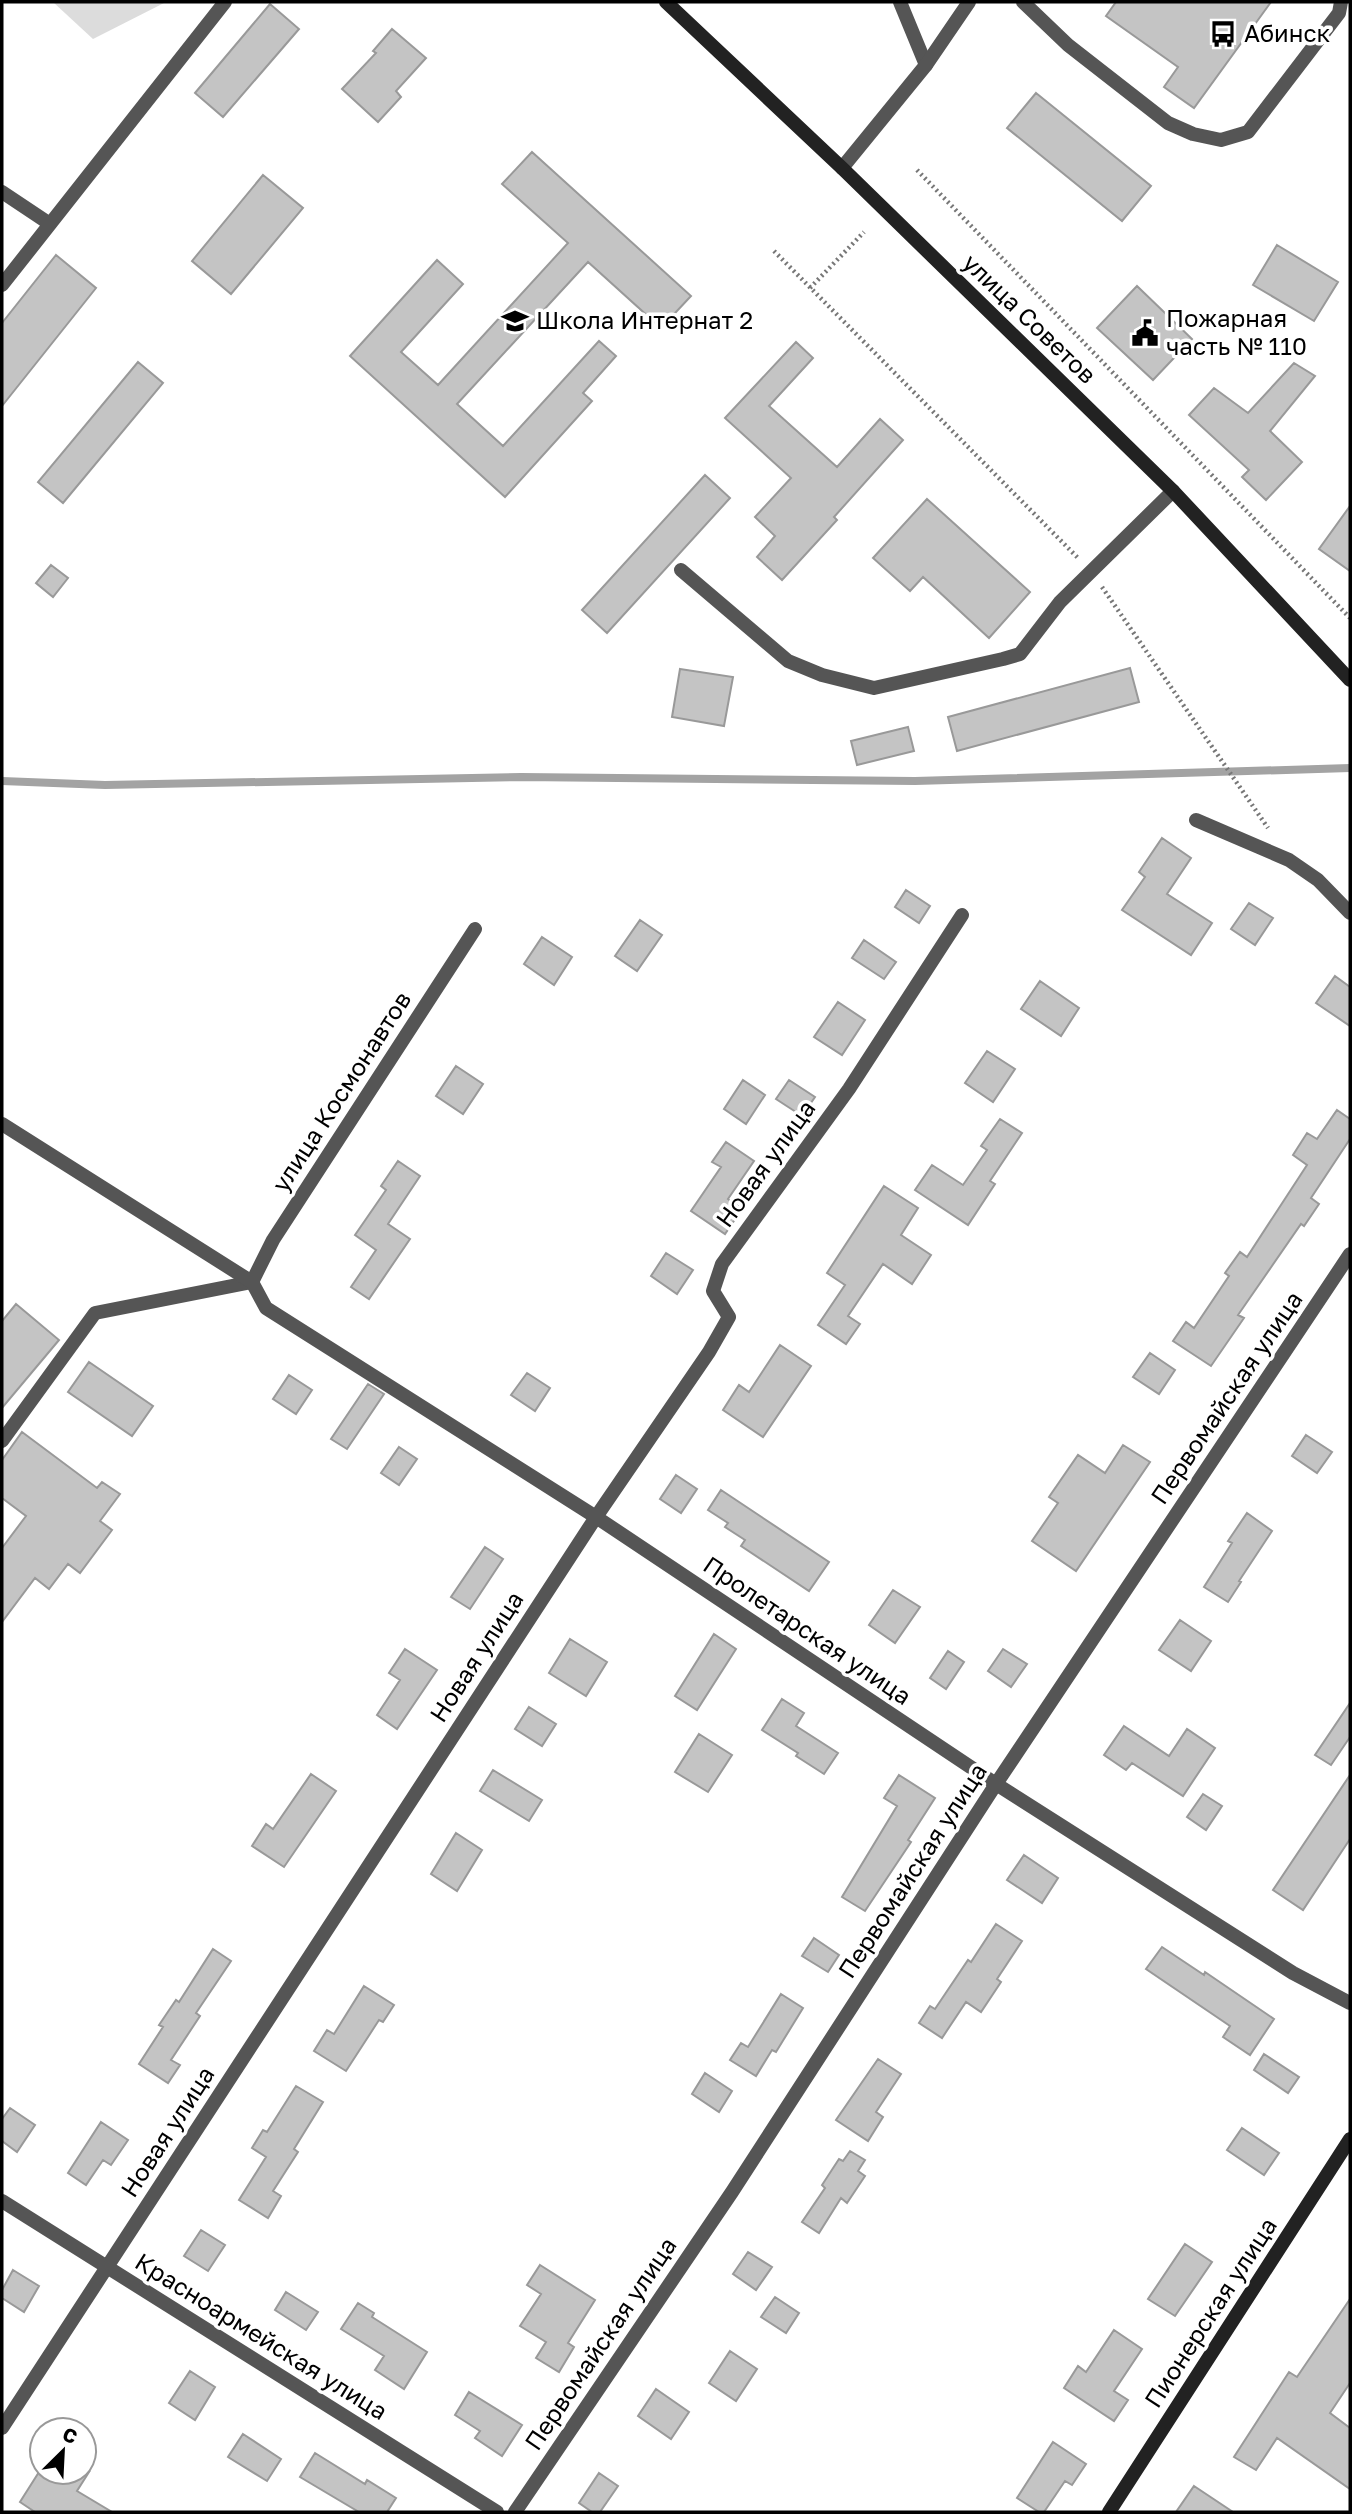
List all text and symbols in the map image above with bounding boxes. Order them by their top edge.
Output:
place label: Абинск [1244,18,1330,47]
bus stop icon: Абинск [1208,19,1238,49]
street label: улица Советов [957,247,1103,389]
place label: Пожарная часть № 110 [1166,303,1307,360]
place label: Школа Интернат 2 [536,305,753,334]
school or university icon: Школа Интернат 2 [500,306,530,336]
public building icon: Пожарная часть № 110 [1130,318,1160,348]
street label: улица Космонавтов [265,986,416,1197]
street label: Новая улица [709,1094,821,1232]
street label: Первомайская улица [1144,1285,1308,1509]
street label: Пролетарская улица [698,1549,917,1710]
street label: Новая улица [423,1585,529,1727]
street label: Первомайская улица [831,1757,992,1983]
street label: Новая улица [114,2060,220,2202]
street label: Пионерская улица [1138,2212,1282,2413]
street label: Первомайская улица [518,2231,682,2455]
street label: Красноармейская улица [130,2246,393,2425]
north arrow [28,2416,98,2486]
text: С [59,2422,81,2448]

